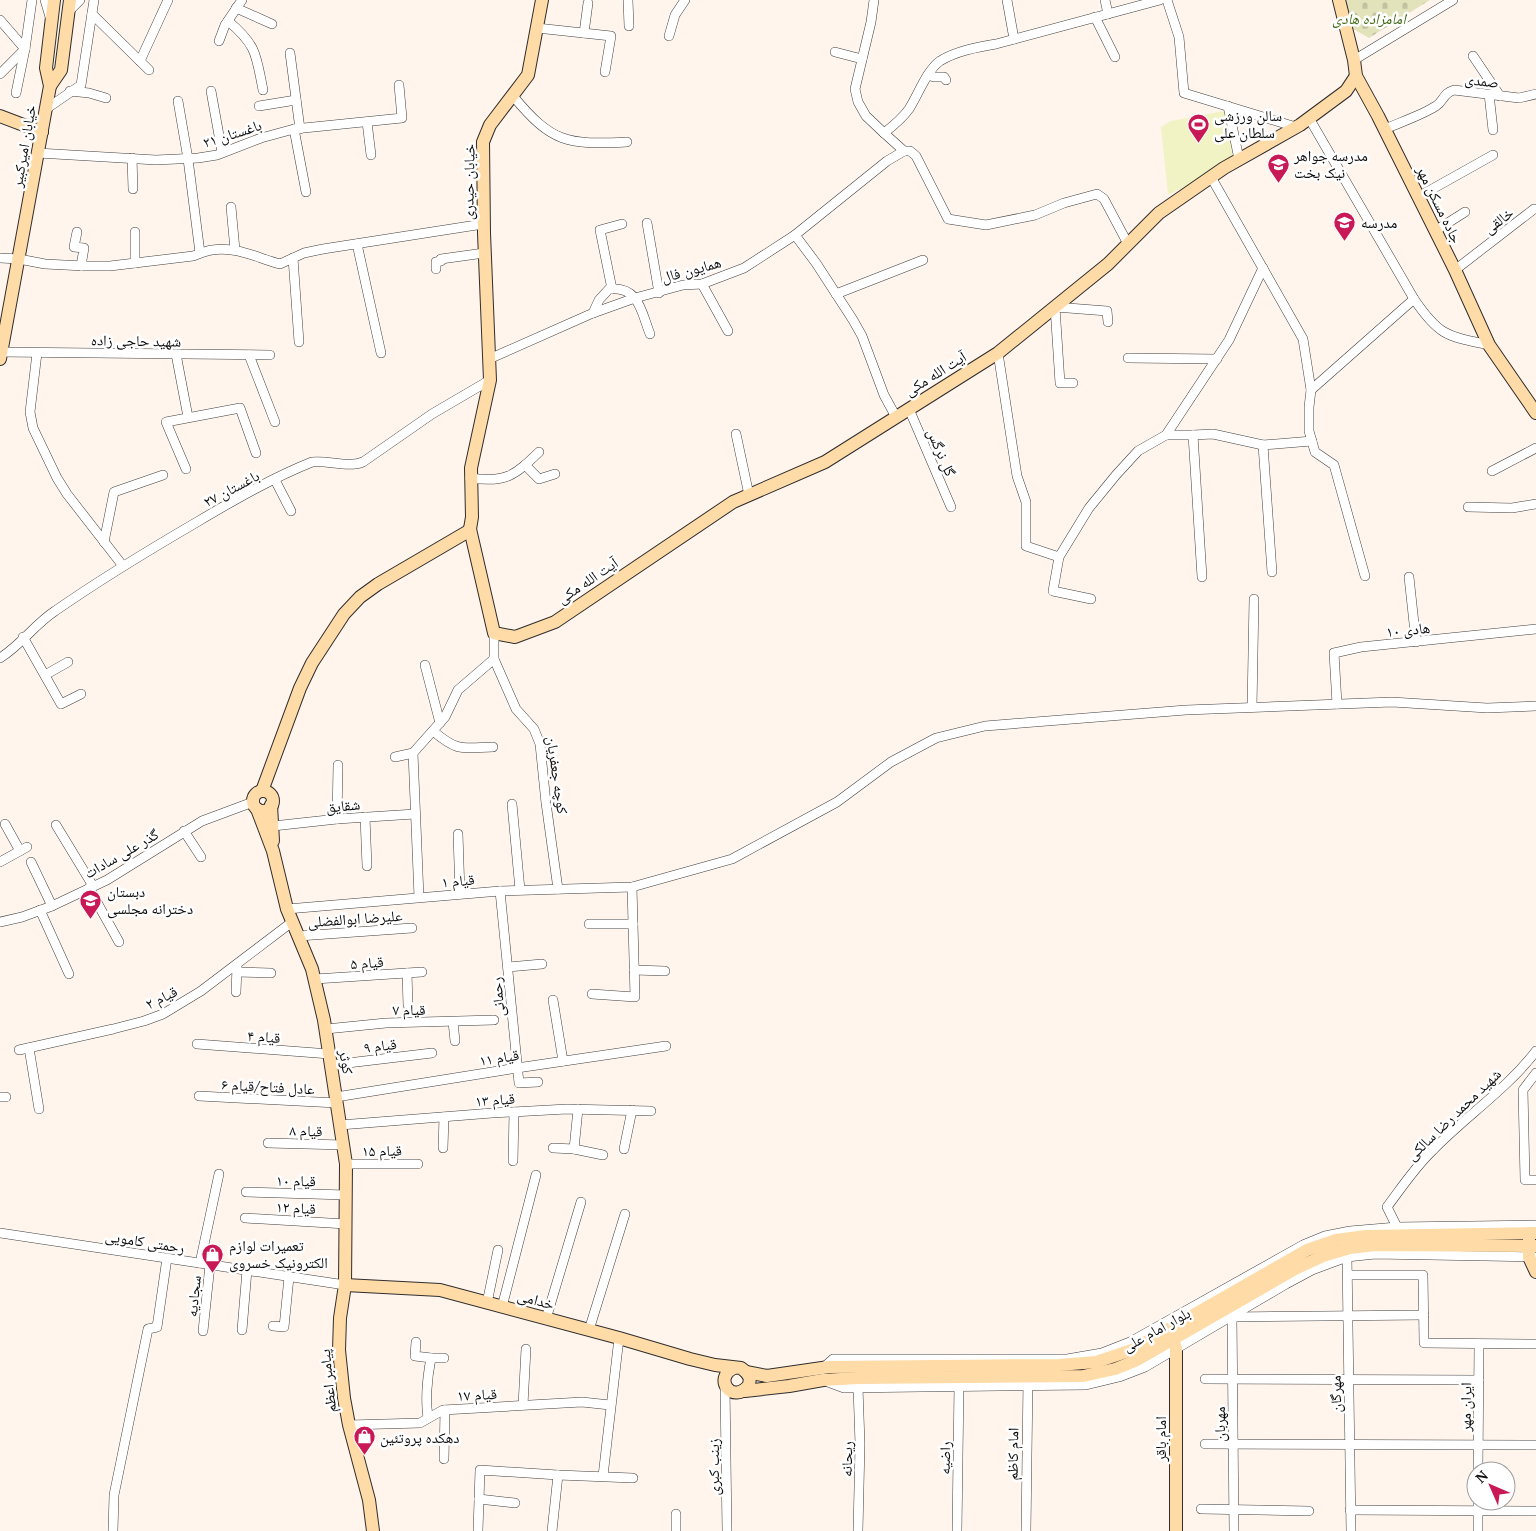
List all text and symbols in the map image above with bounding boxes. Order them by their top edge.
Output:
park label: امامزاده هادی [1332,8,1407,28]
street label: صمدی [1464,68,1500,93]
street label: خیابان امیرکبیر [6,103,41,190]
place label: سالن ورزشی سلطان علی [1214,105,1282,143]
sports icon: سالن ورزشی سلطان علی [1186,112,1210,143]
street label: باغستان ۲۱ [200,114,264,153]
street label: خیابان حیدری [457,143,480,220]
place label: مدرسه جواهر نیک بخت [1293,145,1368,182]
school or university icon: مدرسه جواهر نیک بخت [1266,152,1290,183]
street label: جاده مسکن مهر [1411,161,1468,247]
street label: خالقی [1479,202,1518,239]
school or university icon: مدرسه [1333,210,1357,241]
place label: مدرسه [1361,212,1398,232]
street label: همایون فال [659,251,723,288]
street label: شهید حاجی زاده [91,329,181,352]
street label: آیت الله مکی [900,345,971,401]
street label: گل نرگس [922,425,961,480]
street label: باغستان ۲۷ [200,465,263,512]
street label: آیت الله مکی [553,552,623,609]
street label: هادی ۱۰ [1385,617,1431,642]
street label: کوچه جعفریان [542,735,573,815]
street label: شقایق [325,794,361,817]
street label: گذر علی سادات [80,823,163,883]
street label: قیام ۱ [441,869,476,892]
place label: دبستان دخترانه مجلسی [107,881,193,919]
school or university icon: دبستان دخترانه مجلسی [79,888,103,919]
street label: علیرضا ابوالفضلی [307,905,403,932]
street label: قیام ۵ [350,951,384,974]
street label: رحمانی [485,976,510,1018]
street label: قیام ۲ [142,981,181,1014]
street label: قیام ۷ [392,999,426,1020]
street label: قیام ۴ [247,1025,281,1048]
street label: قیام ۹ [362,1033,398,1058]
street label: قیام ۱۱ [478,1044,520,1071]
street label: کوثر [335,1047,359,1076]
street label: شهید محمد رضا سالکی [1401,1063,1506,1165]
street label: عادل فتاح/قیام ۶ [221,1074,316,1099]
street label: قیام ۱۳ [474,1088,516,1111]
street label: قیام ۸ [289,1119,323,1142]
street label: قیام ۱۵ [362,1140,402,1161]
street label: قیام ۱۰ [276,1170,316,1191]
street label: قیام ۱۲ [275,1196,316,1219]
street label: رحمتی کامویی [104,1225,186,1258]
place label: تعمیرات لوازم الکترونیک خسروی [229,1235,328,1273]
shop icon: تعمیرات لوازم الکترونیک خسروی [201,1242,225,1273]
street label: سجادیه [181,1274,205,1318]
street label: خدامی [515,1285,557,1315]
street label: بلوار امام علی [1119,1302,1194,1357]
street label: پیامبر اعظم [314,1348,341,1414]
street label: مهرگان [1325,1375,1346,1413]
street label: ایران مهر [1455,1382,1476,1433]
street label: قیام ۱۷ [457,1383,498,1406]
street label: مهربان [1209,1406,1230,1442]
street label: امام باقر [1150,1416,1171,1463]
shop icon: دهکده پروتئین [352,1425,376,1456]
place label: دهکده پروتئین [380,1427,460,1448]
street label: امام کاظم [1002,1427,1023,1481]
street label: زینب کبری [703,1438,724,1496]
street label: ریحانه [836,1441,856,1477]
street label: راضیه [934,1441,954,1475]
north arrow [1466,1461,1516,1511]
text: N [1471,1466,1492,1487]

